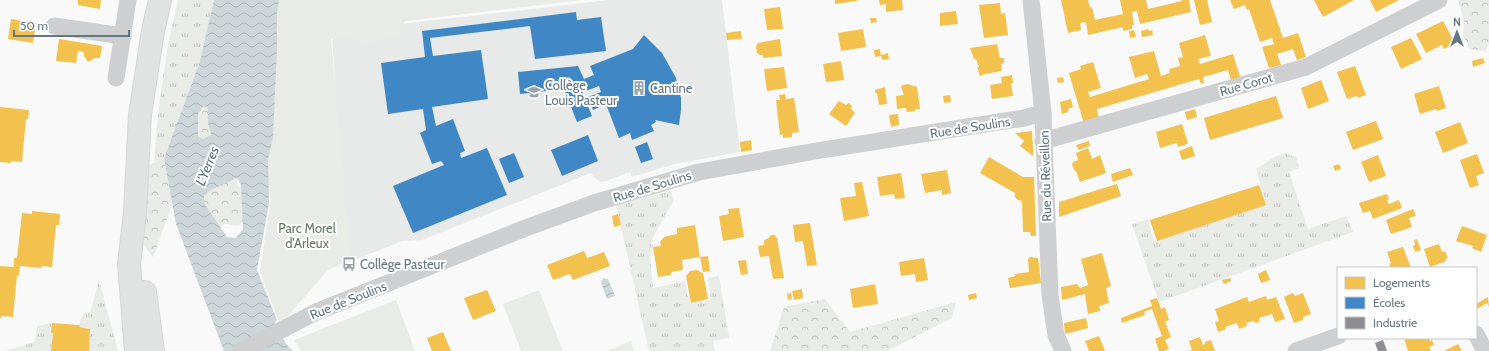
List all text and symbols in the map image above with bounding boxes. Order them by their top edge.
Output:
scale bar [14,12,129,38]
north arrow [1437,12,1477,52]
text: N [1453,15,1461,29]
text: 50 m [20,18,48,33]
street label: Rue Corot [1218,69,1275,99]
place label: Collège Louis Pasteur [545,77,618,108]
building icon: Cantine [631,80,647,96]
place label: Cantine [650,80,693,96]
school or university icon: Collège Louis Pasteur [526,84,542,100]
street label: Rue de Soulins [929,113,1012,141]
street label: Rue du Réveillon [1035,130,1055,222]
water label: L'Yerres [191,143,223,188]
street label: Rue de Soulins [611,166,694,205]
park label: Parc Morel d’Arleux [278,220,336,251]
bus stop icon: Collège Pasteur [341,256,357,272]
place label: Collège Pasteur [360,256,445,272]
legend [1337,267,1477,339]
text: Logements [1373,275,1430,290]
street label: Rue de Soulins [307,277,389,323]
text: Écoles [1373,295,1405,310]
text: Industrie [1373,315,1417,330]

